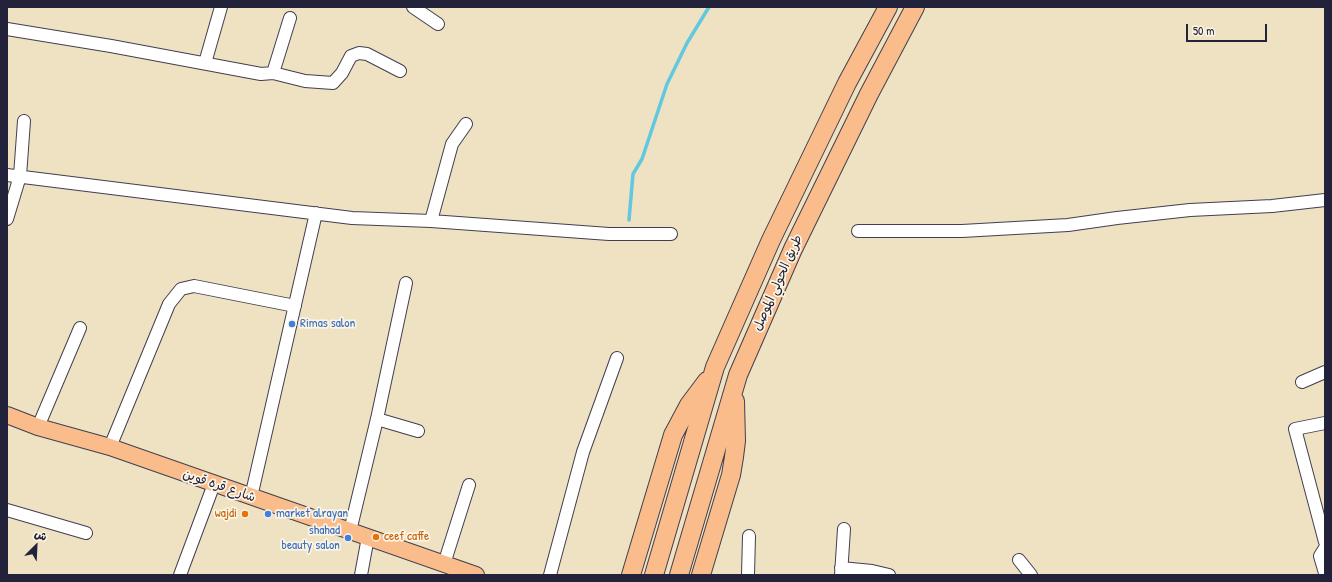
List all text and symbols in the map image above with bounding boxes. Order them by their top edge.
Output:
scale bar [1188,16,1269,42]
text: 50 m [1193,22,1214,39]
street label: طريق الحولي الموصل [750,233,806,333]
place label: Rimas salon [300,316,355,332]
marker: Rimas salon [287,319,297,329]
street label: شارع قره قوين [181,466,257,506]
place label: wajdi [215,506,237,522]
place label: market alrayan [276,506,348,522]
marker: wajdi [240,509,250,519]
marker: market alrayan [263,509,273,519]
place label: shahad beauty salon [282,523,340,554]
north arrow [16,526,56,566]
text: ش [32,526,49,544]
place label: ceef caffe [384,529,429,545]
marker: ceef caffe [371,532,381,542]
marker: shahad beauty salon [343,533,353,543]

